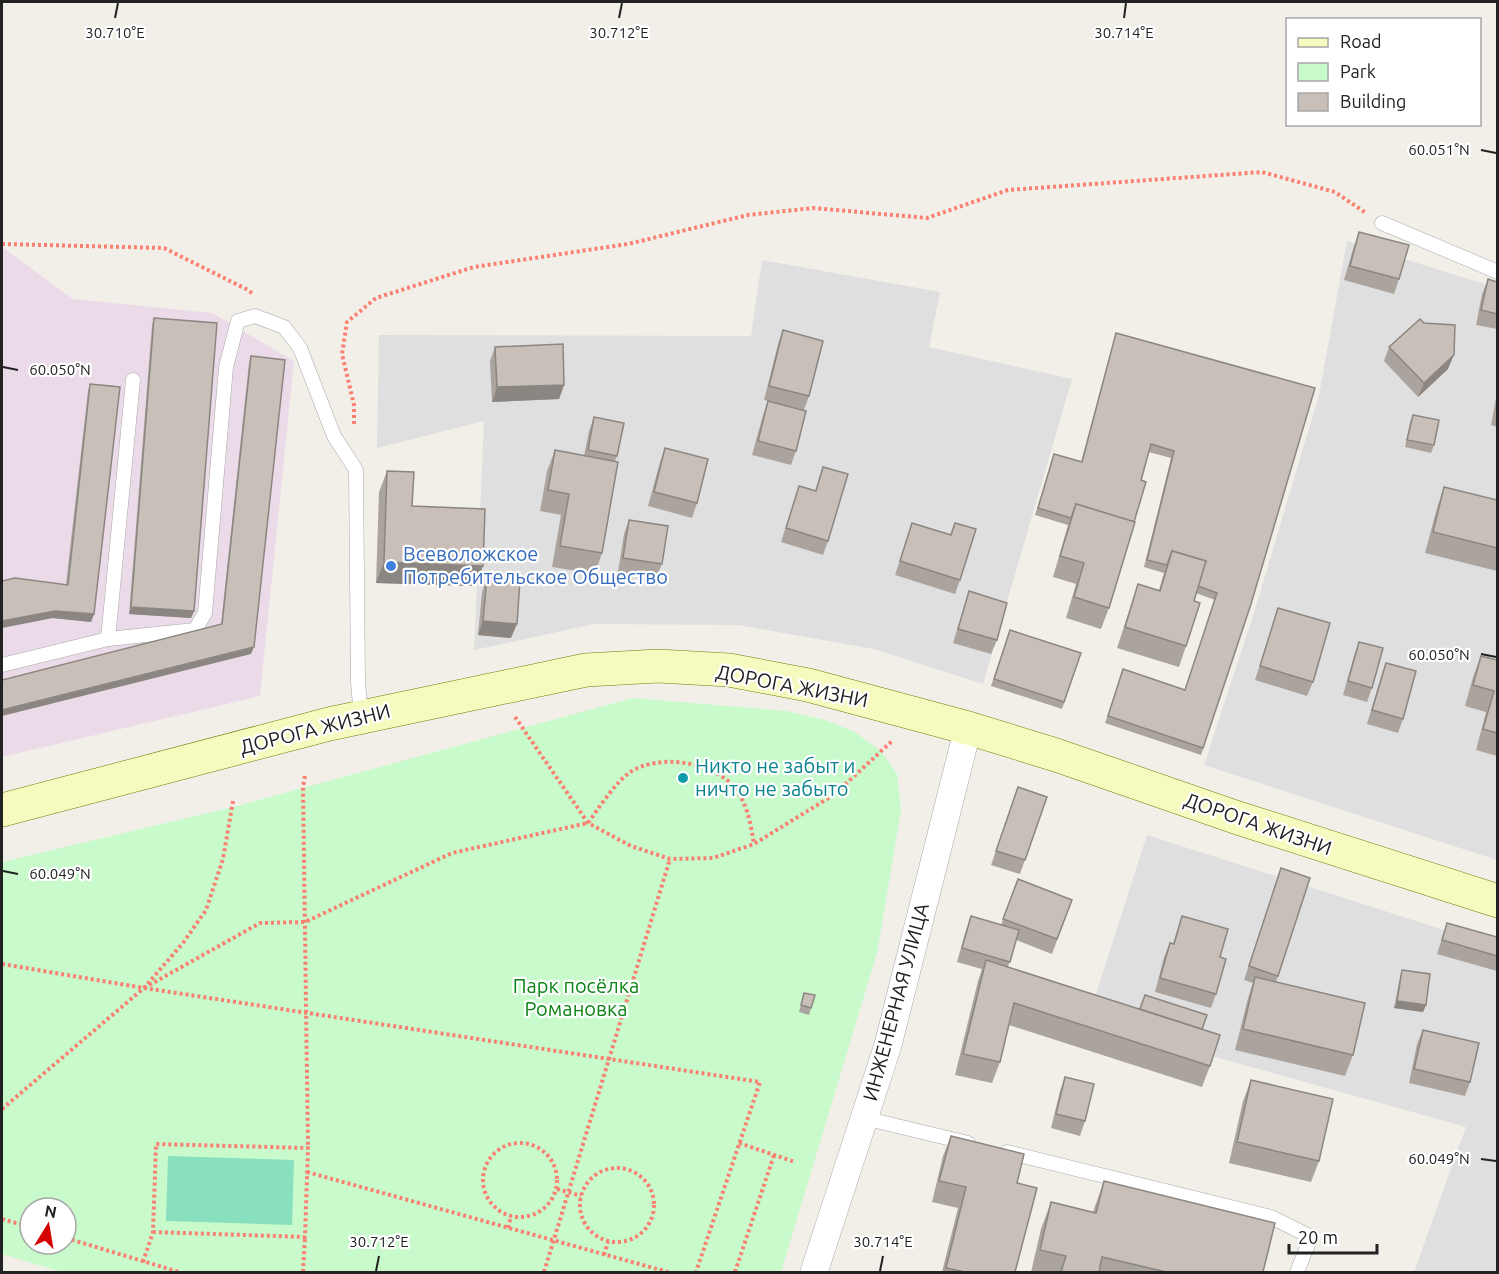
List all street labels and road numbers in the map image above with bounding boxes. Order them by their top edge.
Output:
street label: ДОРОГА ЖИЗНИ [714,659,870,712]
street label: ДОРОГА ЖИЗНИ [237,699,393,758]
street label: ДОРОГА ЖИЗНИ [1181,788,1335,860]
street label: ИНЖЕНЕРНАЯ УЛИЦА [858,900,933,1103]

